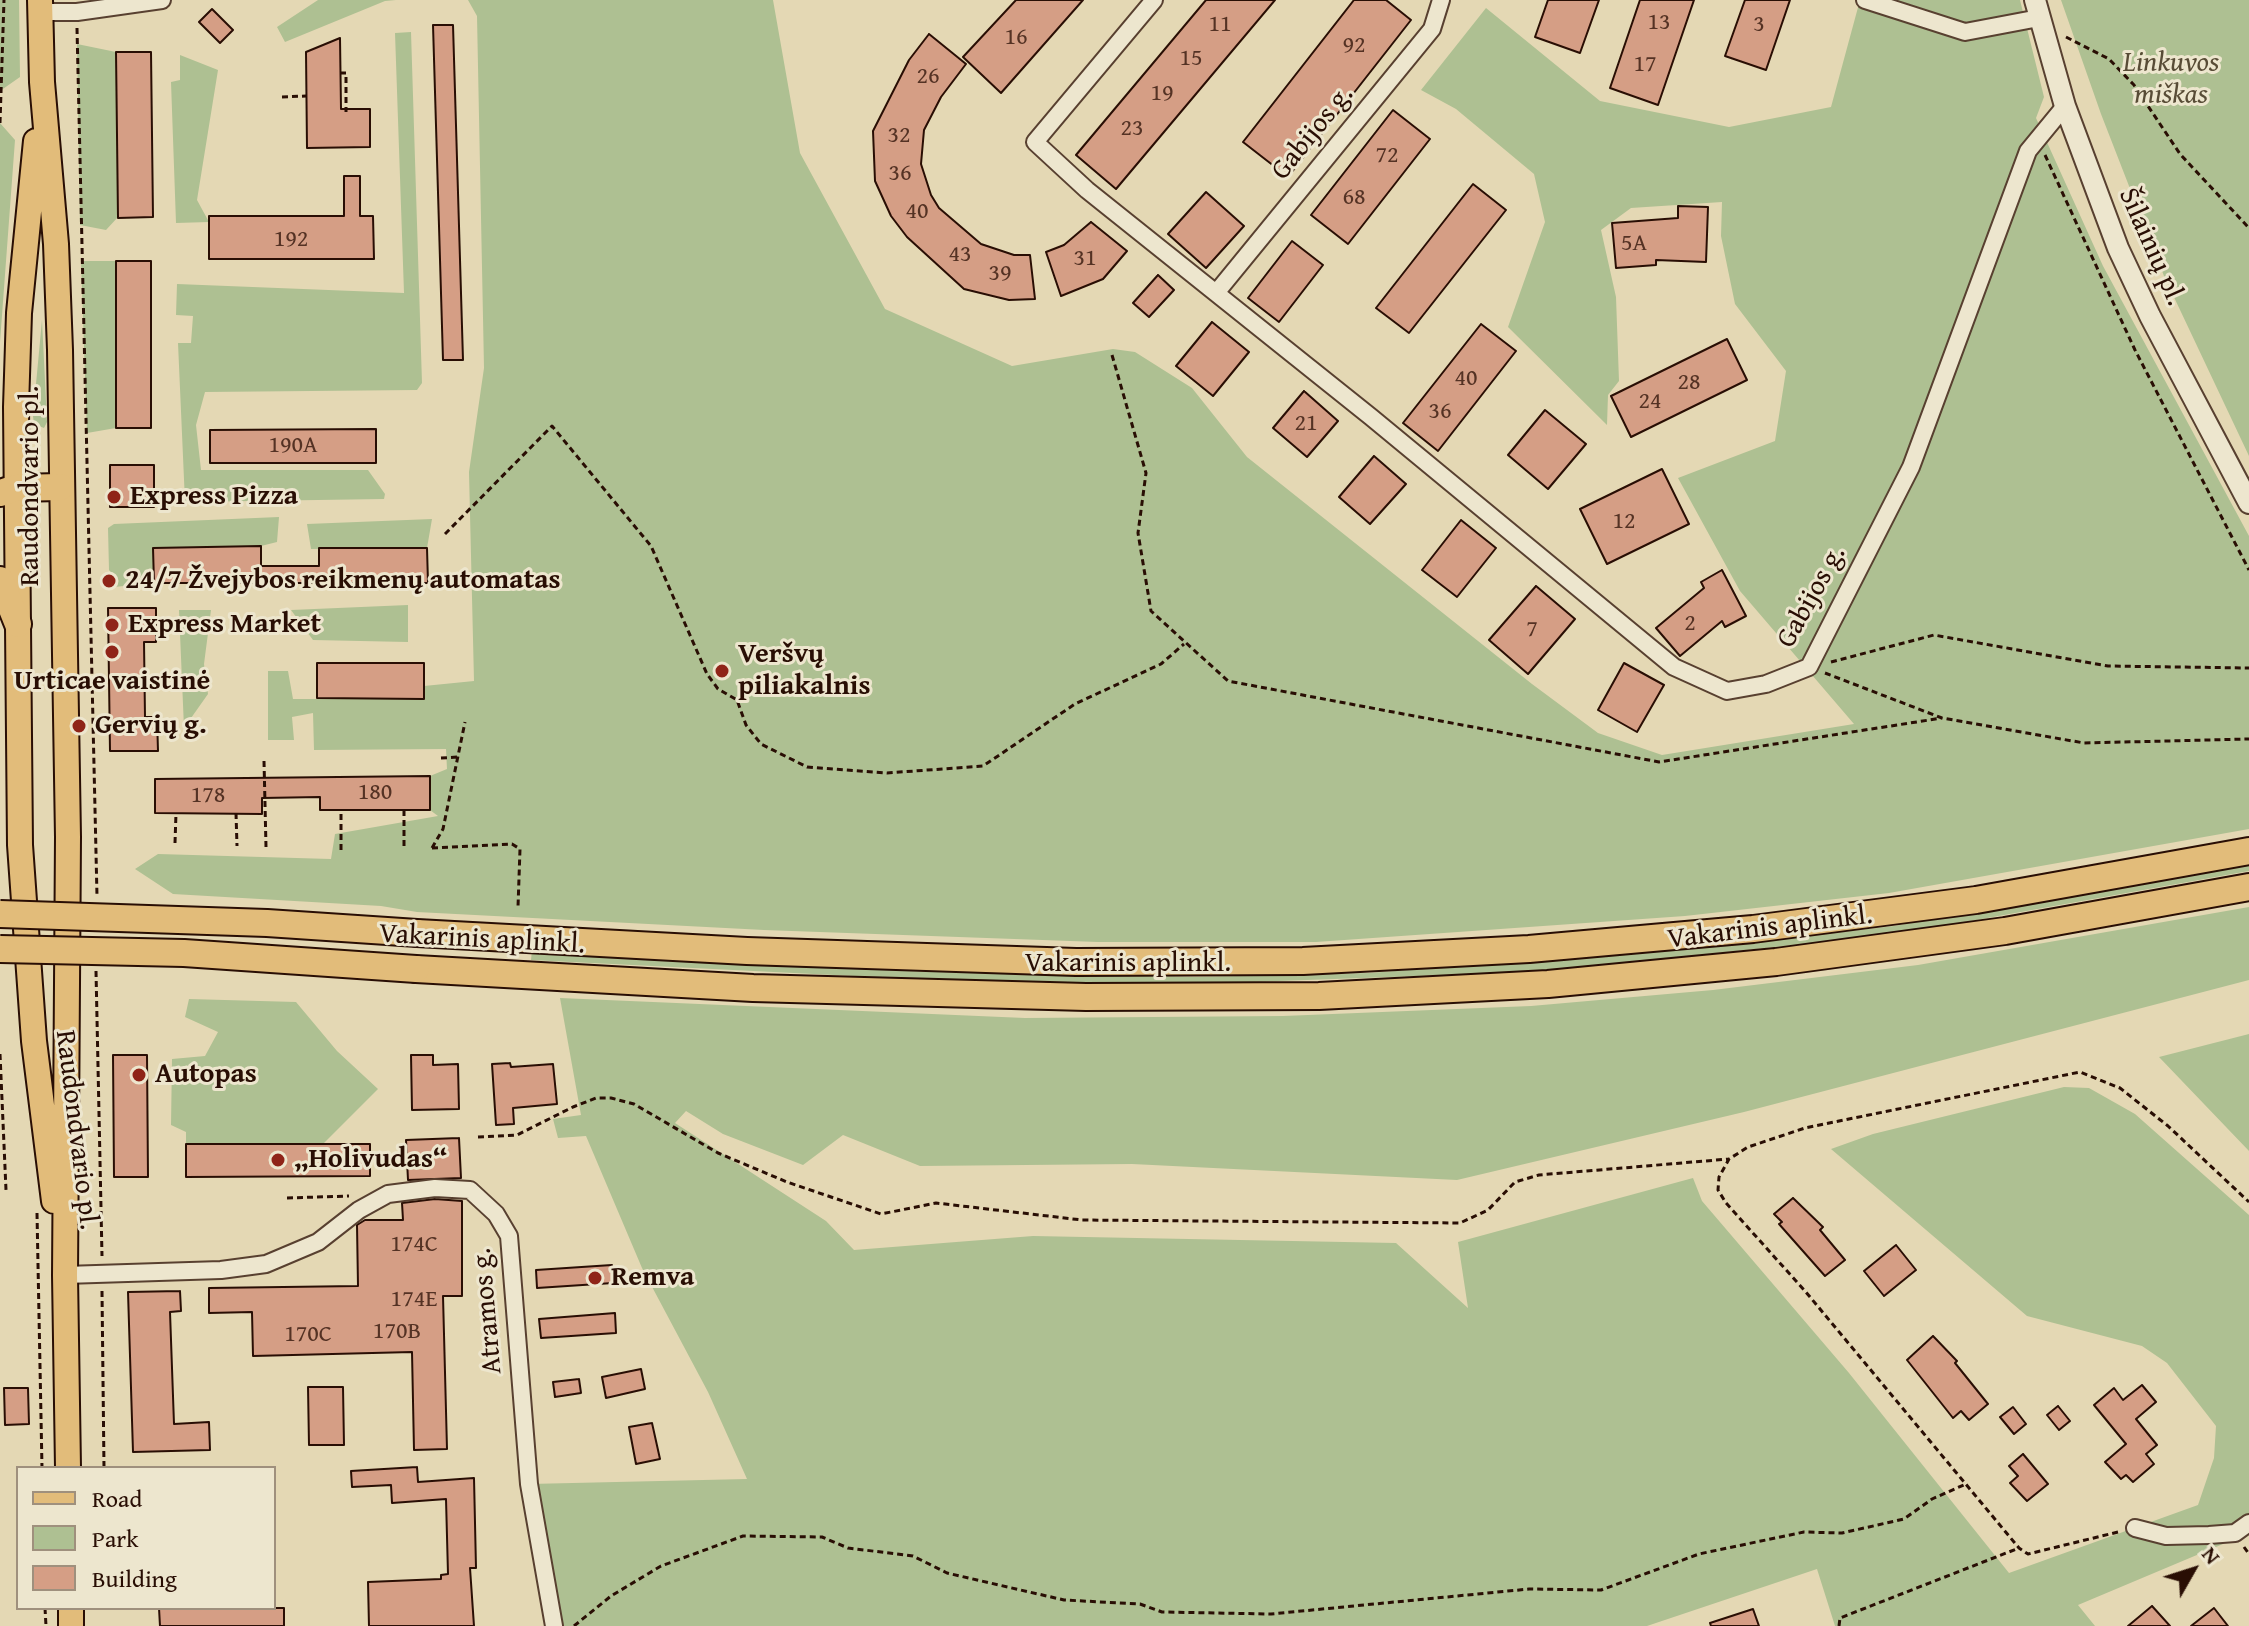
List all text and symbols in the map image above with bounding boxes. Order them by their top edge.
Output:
house number: 13 [1647,9,1671,37]
house number: 11 [1208,11,1232,39]
house number: 3 [1753,11,1765,39]
house number: 16 [1004,24,1028,52]
house number: 92 [1342,32,1366,60]
house number: 15 [1179,45,1203,73]
park label: Linkuvos miškas [2123,47,2219,113]
house number: 17 [1633,51,1657,79]
house number: 26 [916,63,940,91]
street label: Gabijos g. [1265,79,1361,187]
house number: 19 [1150,80,1174,108]
house number: 23 [1120,115,1144,143]
house number: 32 [887,122,911,150]
house number: 72 [1375,142,1399,170]
house number: 36 [888,160,912,188]
street label: Šilainių pl. [2110,183,2192,311]
house number: 68 [1342,184,1366,212]
house number: 40 [905,198,929,226]
house number: 192 [274,226,308,254]
house number: 5A [1621,230,1647,258]
house number: 43 [948,241,972,269]
house number: 31 [1073,245,1097,273]
house number: 39 [988,260,1012,288]
house number: 40 [1454,365,1478,393]
house number: 28 [1677,369,1701,397]
street label: Raudondvario pl. [14,386,48,586]
house number: 24 [1638,388,1662,416]
house number: 36 [1428,398,1452,426]
house number: 21 [1294,410,1318,438]
house number: 190A [268,432,318,460]
place label: Express Pizza [130,480,298,514]
marker: Express Pizza [105,488,123,506]
house number: 12 [1612,508,1636,536]
street label: Gabijos g. [1770,540,1854,654]
place label: 24/7 Žvejybos reikmenų automatas [125,564,561,598]
marker: 24/7 Žvejybos reikmenų automatas [100,572,118,590]
place label: Express Market [128,608,321,642]
house number: 2 [1684,610,1696,638]
marker: Express Market [103,616,121,634]
house number: 7 [1526,616,1538,644]
place label: Veršvų piliakalnis [738,638,871,704]
marker: Urticae vaistinė [103,643,121,661]
marker: Veršvų piliakalnis [713,662,731,680]
place label: Urticae vaistinė [14,665,210,699]
place label: Gervių g. [95,709,207,743]
marker: Gervių g. [70,717,88,735]
house number: 180 [358,779,392,807]
house number: 178 [191,782,225,810]
street label: Vakarinis aplinkl. [1666,899,1874,957]
street label: Vakarinis aplinkl. [378,918,586,962]
street label: Vakarinis aplinkl. [1025,947,1231,981]
street label: Raudondvario pl. [47,1028,105,1232]
place label: Autopas [155,1058,257,1092]
marker: Autopas [130,1066,148,1084]
place label: „Holivudas“ [294,1143,447,1177]
marker: „Holivudas“ [269,1151,287,1169]
house number: 174C [390,1231,438,1259]
street label: Atramos g. [466,1247,510,1375]
place label: Remva [611,1261,694,1295]
marker: Remva [586,1269,604,1287]
house number: 174E [391,1286,437,1314]
house number: 170B [373,1318,421,1346]
house number: 170C [284,1321,332,1349]
legend [16,1466,276,1610]
text: Road [92,1481,142,1516]
text: Park [92,1521,138,1556]
north arrow [2153,1530,2233,1610]
text: N [2195,1539,2229,1571]
text: Building [92,1561,177,1596]

